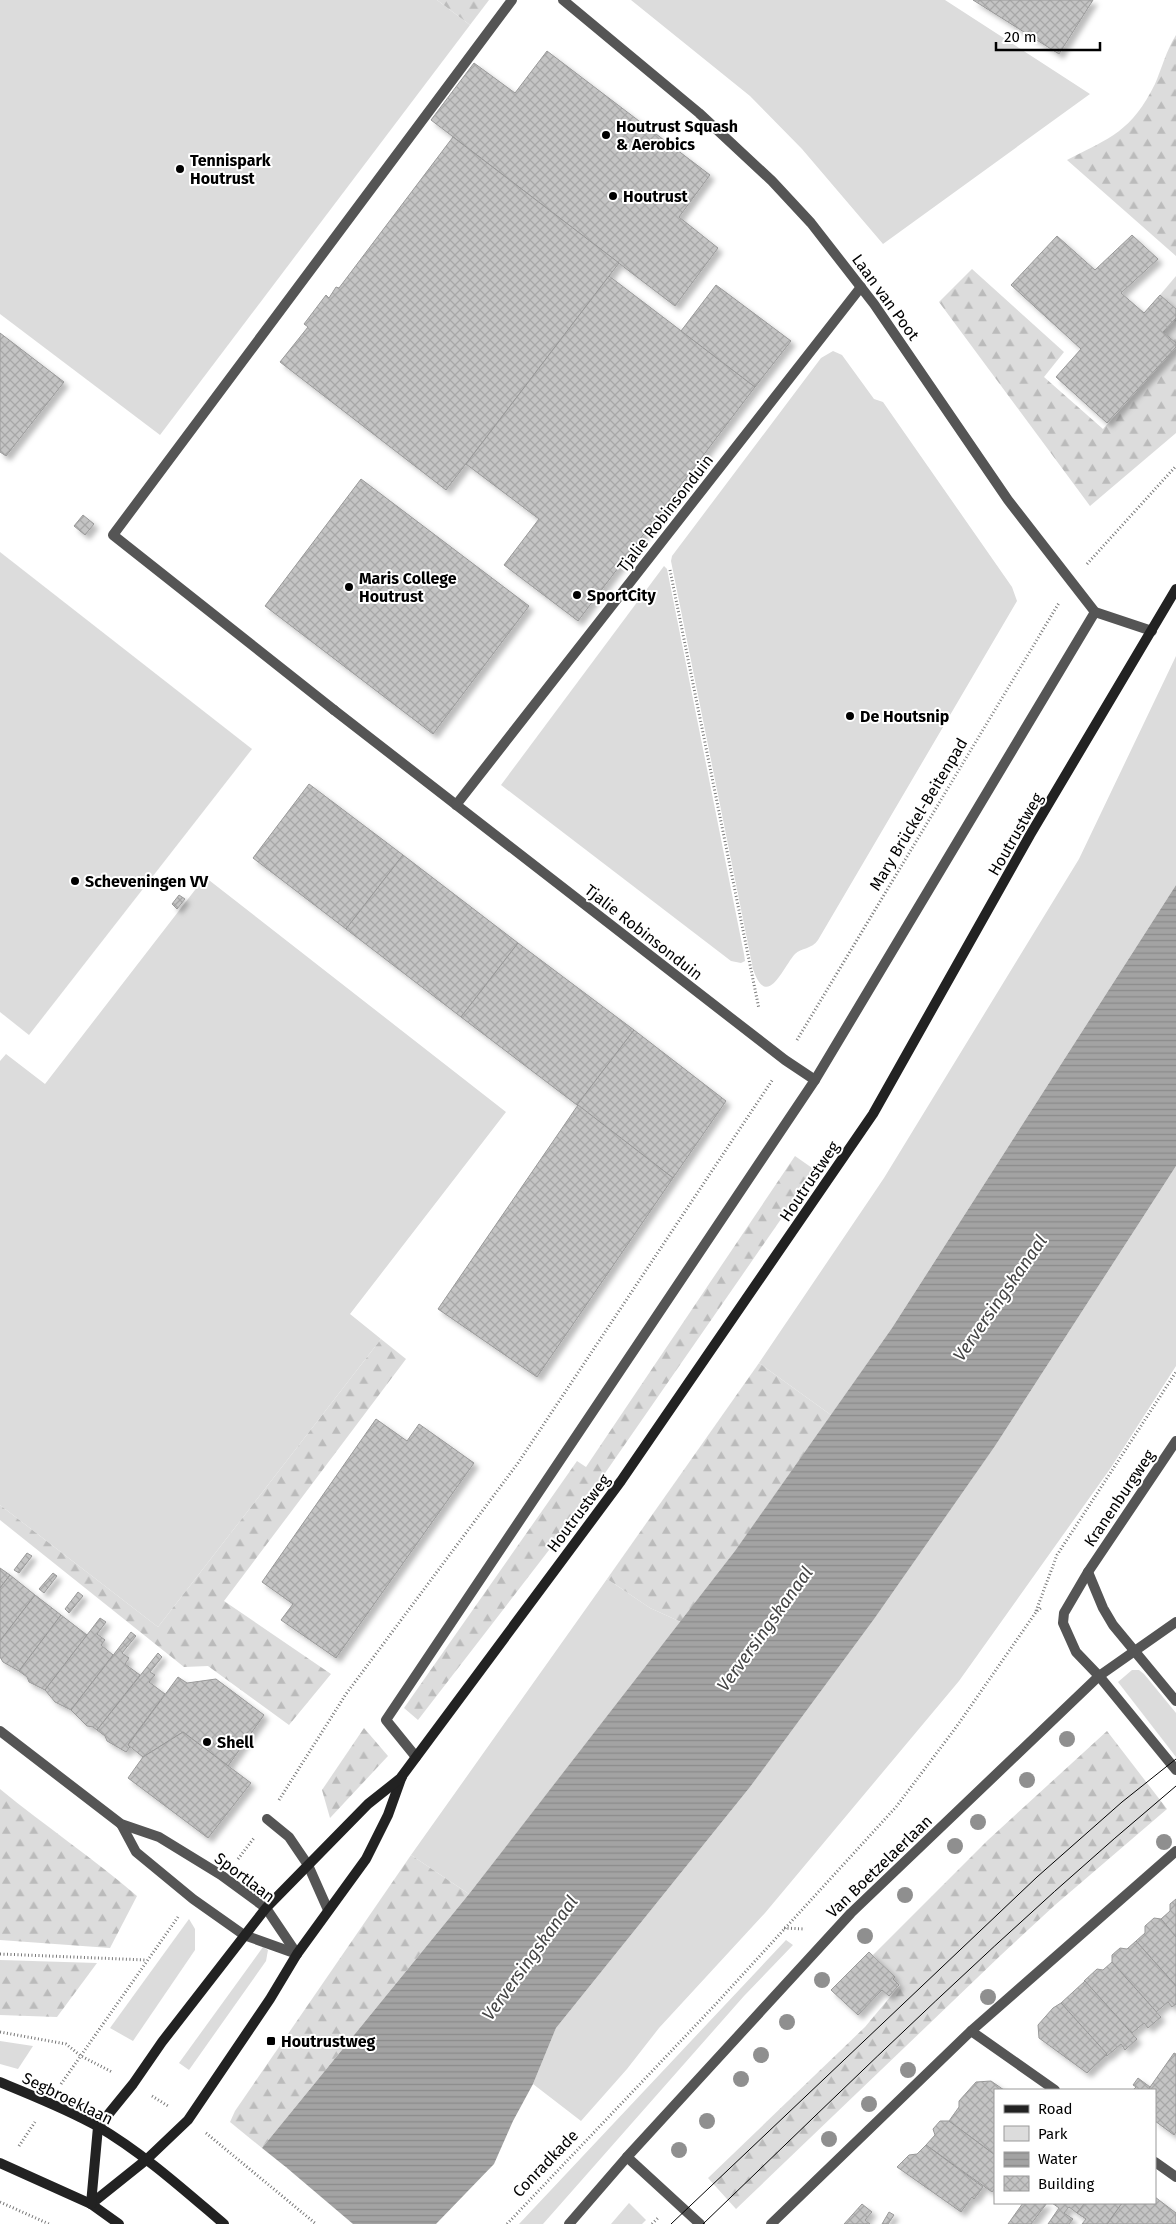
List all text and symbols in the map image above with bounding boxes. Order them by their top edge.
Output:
scale bar [996,20,1100,52]
text: 20 m [1004,28,1037,46]
place label: Houtrust Squash & Aerobics [616,117,738,154]
marker: Houtrust Squash & Aerobics [600,129,612,141]
place label: Tennispark Houtrust [190,151,271,188]
marker: Tennispark Houtrust [174,163,186,175]
place label: Houtrust [623,187,689,206]
marker: Houtrust [607,190,619,202]
street label: Laan van Poot [848,250,923,344]
street label: Tjalie Robinsonduin [614,451,717,576]
place label: Maris College Houtrust [359,569,457,606]
marker: Maris College Houtrust [343,581,355,593]
place label: SportCity [587,586,656,605]
marker: SportCity [571,589,583,601]
place label: De Houtsnip [860,707,949,726]
marker: De Houtsnip [844,710,856,722]
street label: Mary Brückel-Beitenpad [865,735,971,894]
street label: Houtrustweg [984,789,1047,879]
place label: Scheveningen VV [85,872,209,891]
marker: Scheveningen VV [69,875,81,887]
street label: Tjalie Robinsonduin [581,881,706,984]
street label: Houtrustweg [776,1137,844,1225]
water label: Verversingskanaal [948,1231,1052,1365]
street label: Kranenburgweg [1080,1446,1159,1550]
street label: Houtrustweg [543,1470,614,1556]
water label: Verversingskanaal [712,1562,818,1696]
place label: Shell [217,1733,254,1752]
marker: Shell [201,1736,213,1748]
street label: Van Boetzelaerlaan [823,1811,936,1922]
street label: Sportlaan [211,1849,279,1906]
water label: Verversingskanaal [477,1891,583,2025]
place label: Houtrustweg [281,2032,376,2051]
marker: Houtrustweg [265,2035,277,2047]
street label: Segbroeklaan [19,2068,116,2129]
legend [994,2089,1156,2204]
text: Road [1038,2100,1073,2118]
text: Park [1038,2125,1068,2143]
street label: Conradkade [509,2126,582,2201]
text: Water [1038,2150,1077,2168]
text: Building [1038,2175,1094,2193]

